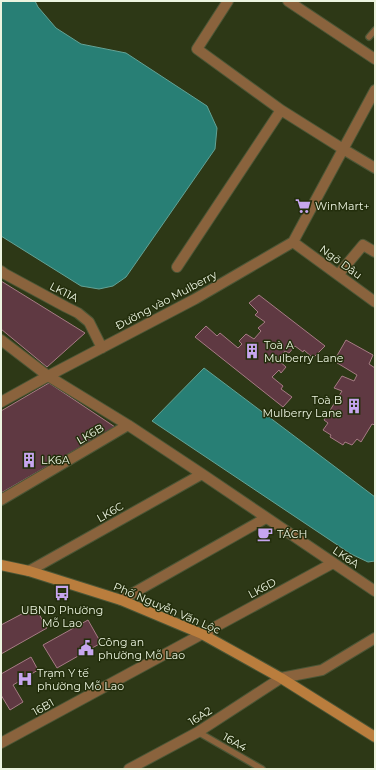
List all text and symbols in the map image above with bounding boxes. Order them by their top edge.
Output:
supermarket icon: WinMart+ [294,197,312,215]
place label: WinMart+ [315,199,370,213]
street label: Ngõ Dâu [317,242,365,282]
street label: Đường vào Mulberry [113,267,219,333]
street label: LK11A [47,279,81,305]
place label: Toà A Mulberry Lane [264,338,344,365]
building icon: Toà A Mulberry Lane [243,342,261,360]
place label: Toà B Mulberry Lane [262,393,342,420]
building icon: Toà B Mulberry Lane [345,397,363,415]
street label: LK6B [74,421,106,447]
building icon: LK6A [20,451,38,469]
place label: LK6A [41,453,70,467]
street label: LK6C [94,499,126,525]
cafe icon: TÁCH [256,525,274,543]
place label: TÁCH [277,527,307,541]
street label: LK6A [330,543,362,571]
street label: LK6D [246,575,278,601]
street label: Phố Nguyễn Văn Lộc [111,579,223,637]
bus stop icon: UBND Phường Mỗ Lao [53,584,71,602]
place label: UBND Phường Mỗ Lao [21,603,103,630]
place label: Công an phường Mỗ Lao [98,635,185,662]
public building icon: Công an phường Mỗ Lao [77,639,95,657]
place label: Trạm Y tế phường Mỗ Lao [37,666,124,693]
hospital icon: Trạm Y tế phường Mỗ Lao [16,670,34,688]
street label: 16B1 [30,695,56,719]
street label: 16A2 [186,703,214,729]
street label: 16A4 [220,730,250,755]

